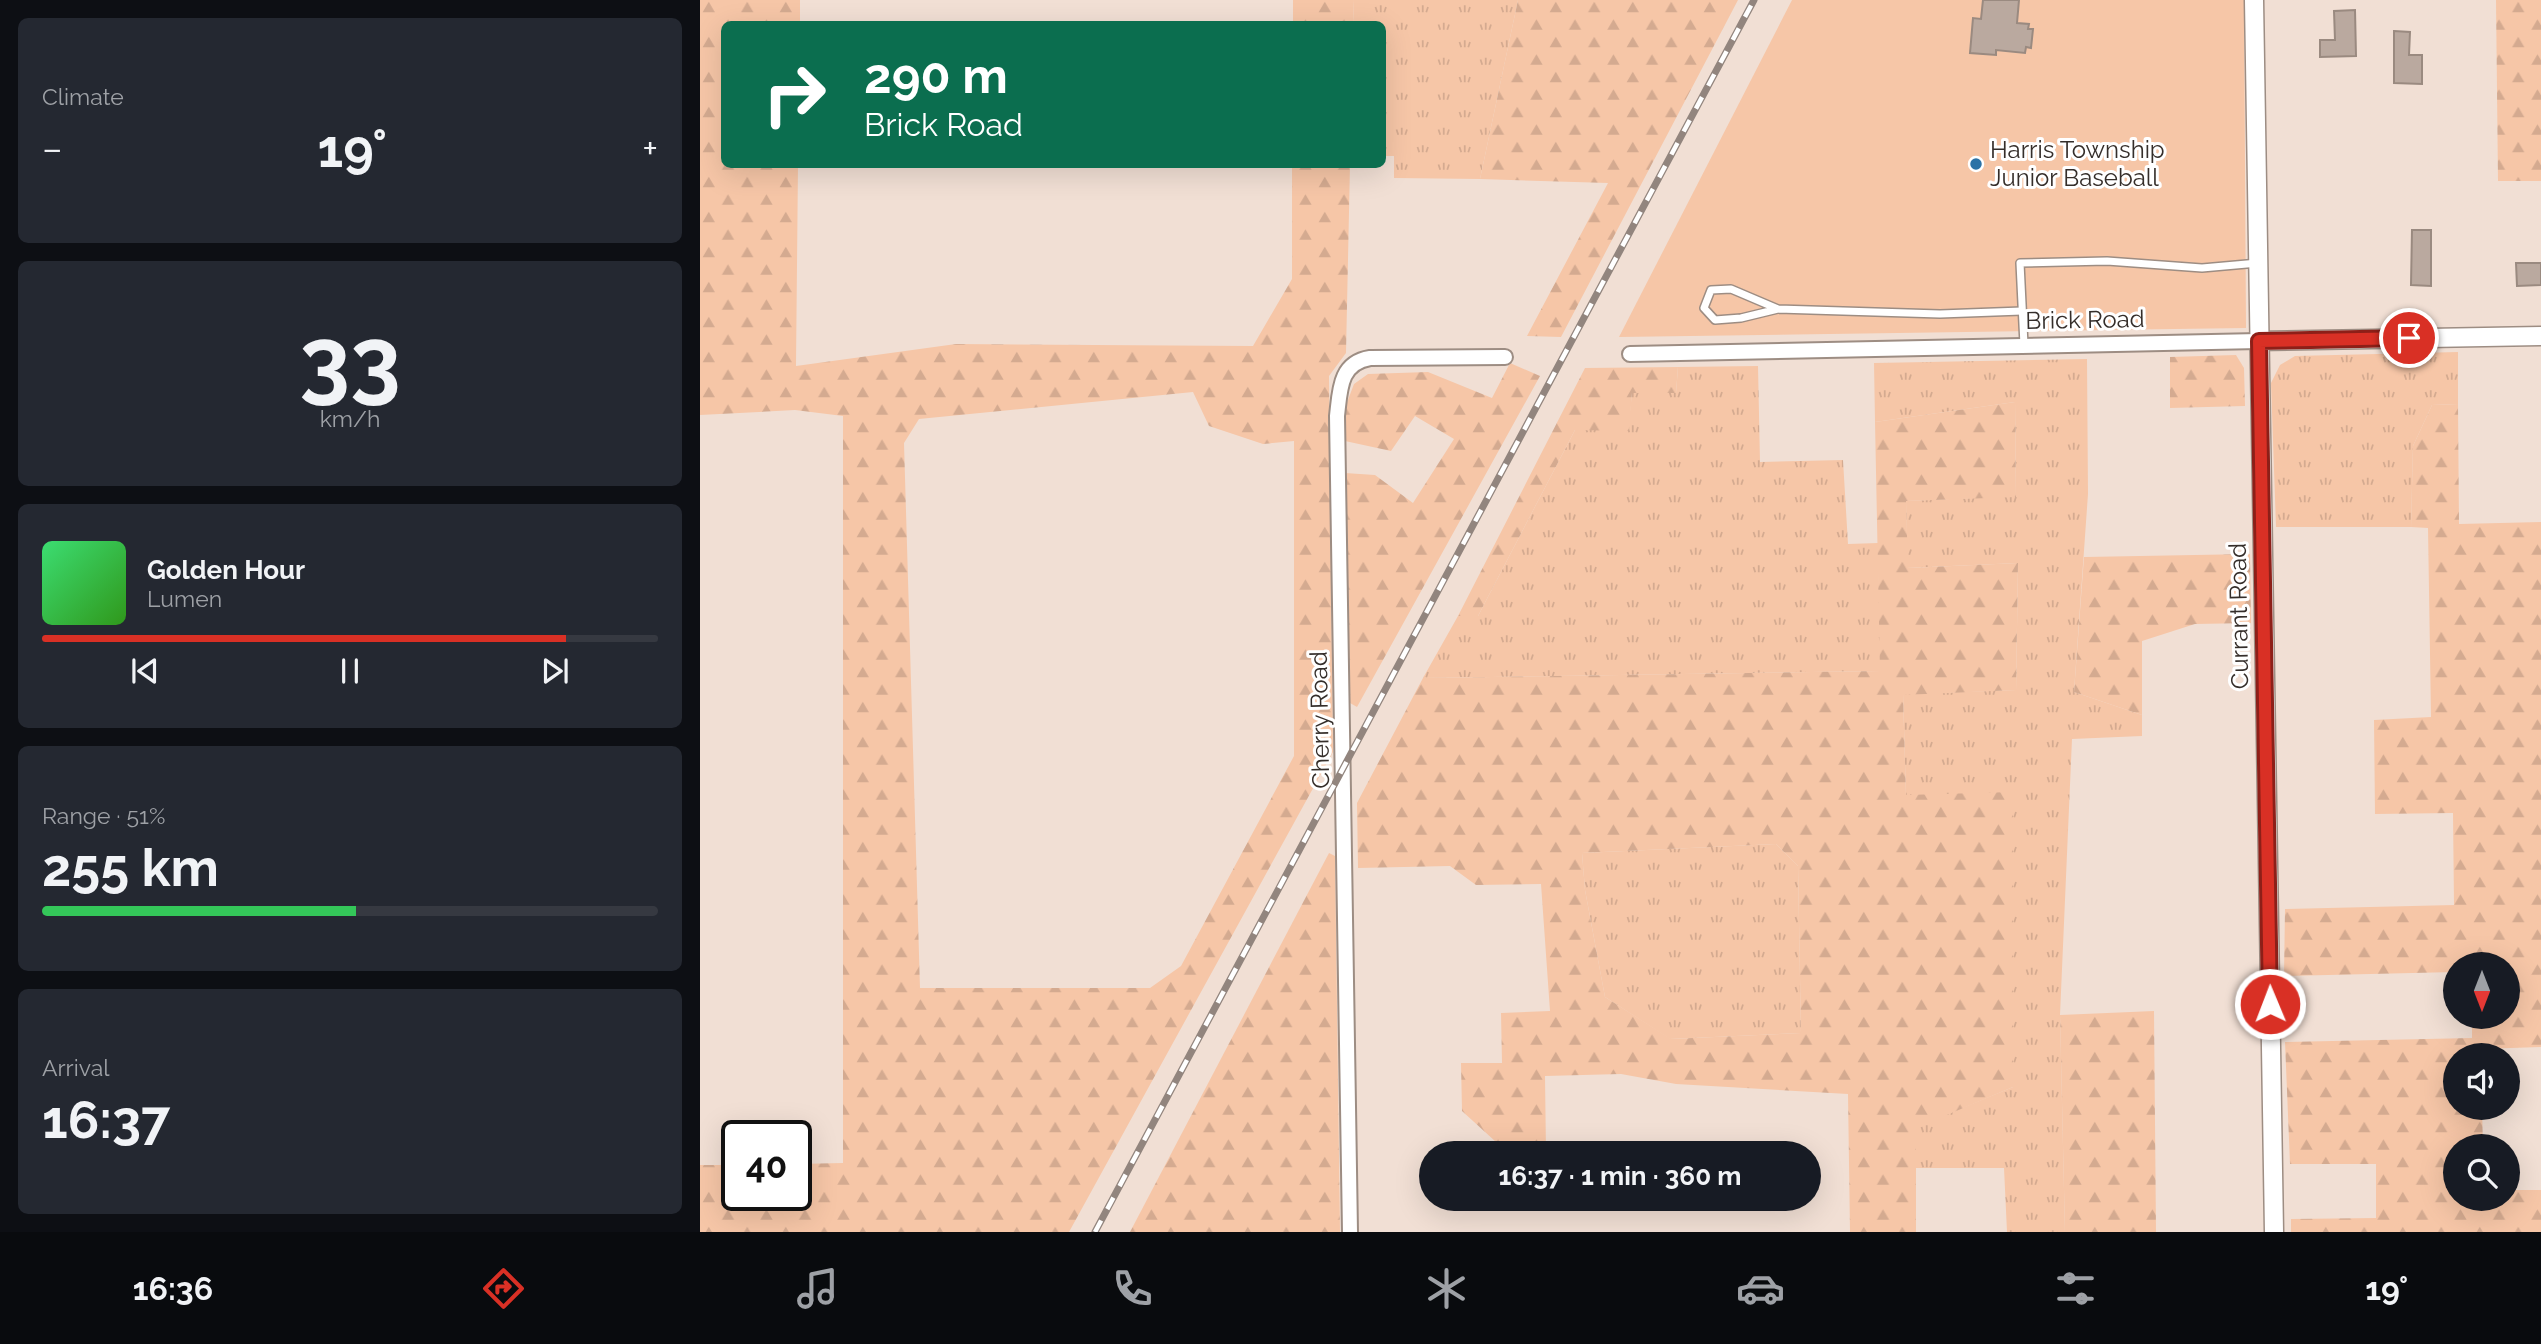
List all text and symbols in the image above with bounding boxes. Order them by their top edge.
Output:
text: 290 m [864,47,1008,104]
icon: right [749,49,840,140]
text: Climate [42,83,124,110]
text: Brick Road [864,106,1023,143]
text: 19° [318,118,387,179]
text: − [42,126,62,171]
text: + [642,126,658,171]
place label: Harris Township Junior Baseball [1990,135,2165,192]
marker: Harris Township Junior Baseball [1968,156,1984,172]
street label: Brick Road [2025,304,2145,335]
text: 33 [299,306,401,413]
pin [2379,308,2439,368]
icon: arrive [2390,319,2428,357]
text: km/h [320,405,380,432]
street label: Currant Road [2223,543,2254,689]
text: Golden Hour [147,555,305,585]
text: Lumen [147,585,222,612]
street label: Cherry Road [1304,651,1335,789]
icon: previous [126,652,164,690]
icon: pause [331,652,369,690]
icon: next [536,652,574,690]
text: Range · 51% [42,802,165,829]
text: 255 km [42,837,219,898]
north arrow [2443,952,2520,1029]
map controls [2443,952,2520,1211]
position arrow [2233,967,2307,1041]
button: sound [2443,1043,2520,1120]
text: Arrival [42,1054,109,1081]
text: 16:37 [42,1089,170,1150]
speed limit sign: 40 [721,1120,812,1211]
button: search [2443,1134,2520,1211]
text: 16:37 · 1 min · 360 m [1498,1161,1742,1191]
icon: directions [479,1264,528,1313]
icon: music [793,1264,842,1313]
icon: phone [1108,1264,1157,1313]
icon: climate [1422,1264,1471,1313]
icon: car [1736,1264,1785,1313]
icon: filters [2051,1264,2100,1313]
text: 16:36 [133,1270,213,1307]
text: 19° [2365,1270,2408,1307]

